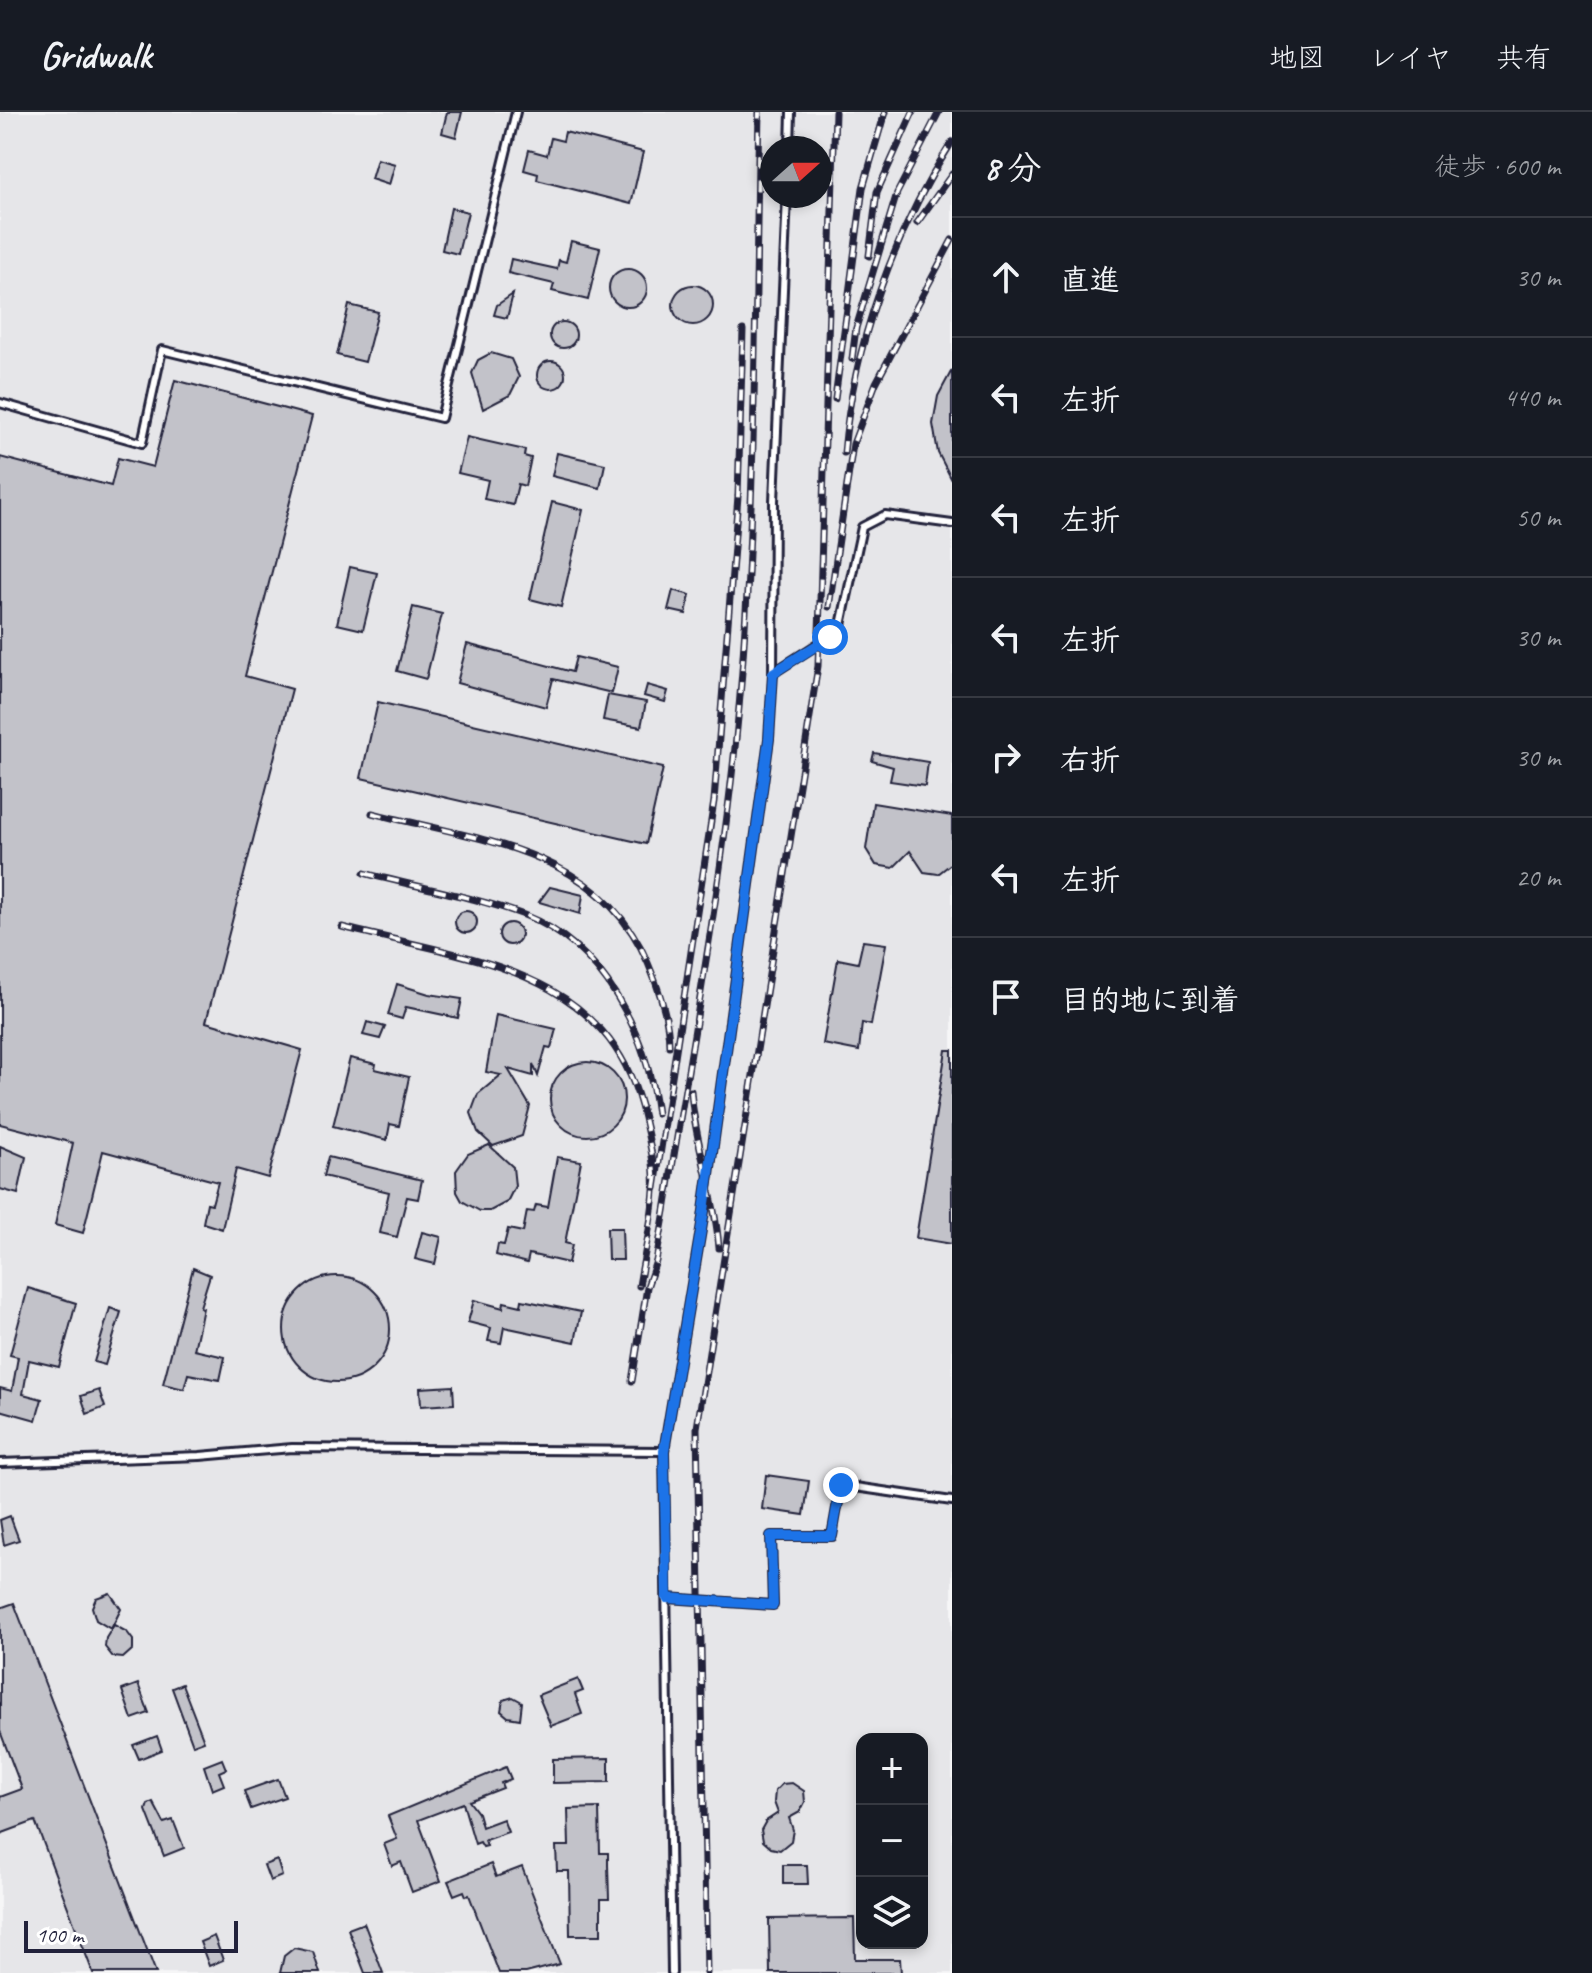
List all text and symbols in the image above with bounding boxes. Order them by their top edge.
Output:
text: Gridwalk [40,32,152,79]
text: 地図 [1269,40,1325,75]
text: レイヤ [1369,40,1452,75]
text: 共有 [1496,40,1552,75]
north arrow [760,136,832,208]
text: 8 分 [984,146,1042,189]
text: 徒歩 · 600 m [1435,150,1560,183]
icon: ahead [984,255,1028,299]
text: 直進 [1060,261,1120,299]
text: 30 m [1516,261,1560,294]
icon: left [984,375,1028,419]
text: 左折 [1060,381,1120,419]
text: 440 m [1504,381,1560,414]
icon: left [984,495,1028,539]
text: 左折 [1060,501,1120,539]
text: 50 m [1516,501,1560,534]
icon: left [984,615,1028,659]
route start [812,619,848,655]
text: 左折 [1060,621,1120,659]
text: 30 m [1516,621,1560,654]
icon: right [984,735,1028,779]
text: 右折 [1060,741,1120,779]
text: 30 m [1516,741,1560,774]
icon: left [984,855,1028,899]
text: 左折 [1060,861,1120,899]
text: 20 m [1516,861,1560,894]
icon: arrive [984,975,1028,1019]
text: 目的地に到着 [1060,981,1240,1019]
route end [823,1467,859,1503]
map controls [856,1733,928,1949]
button: + [856,1733,928,1805]
button: − [856,1805,928,1877]
button: layers [856,1877,928,1949]
scale bar [24,1917,238,1953]
text: 100 m [36,1921,83,1949]

